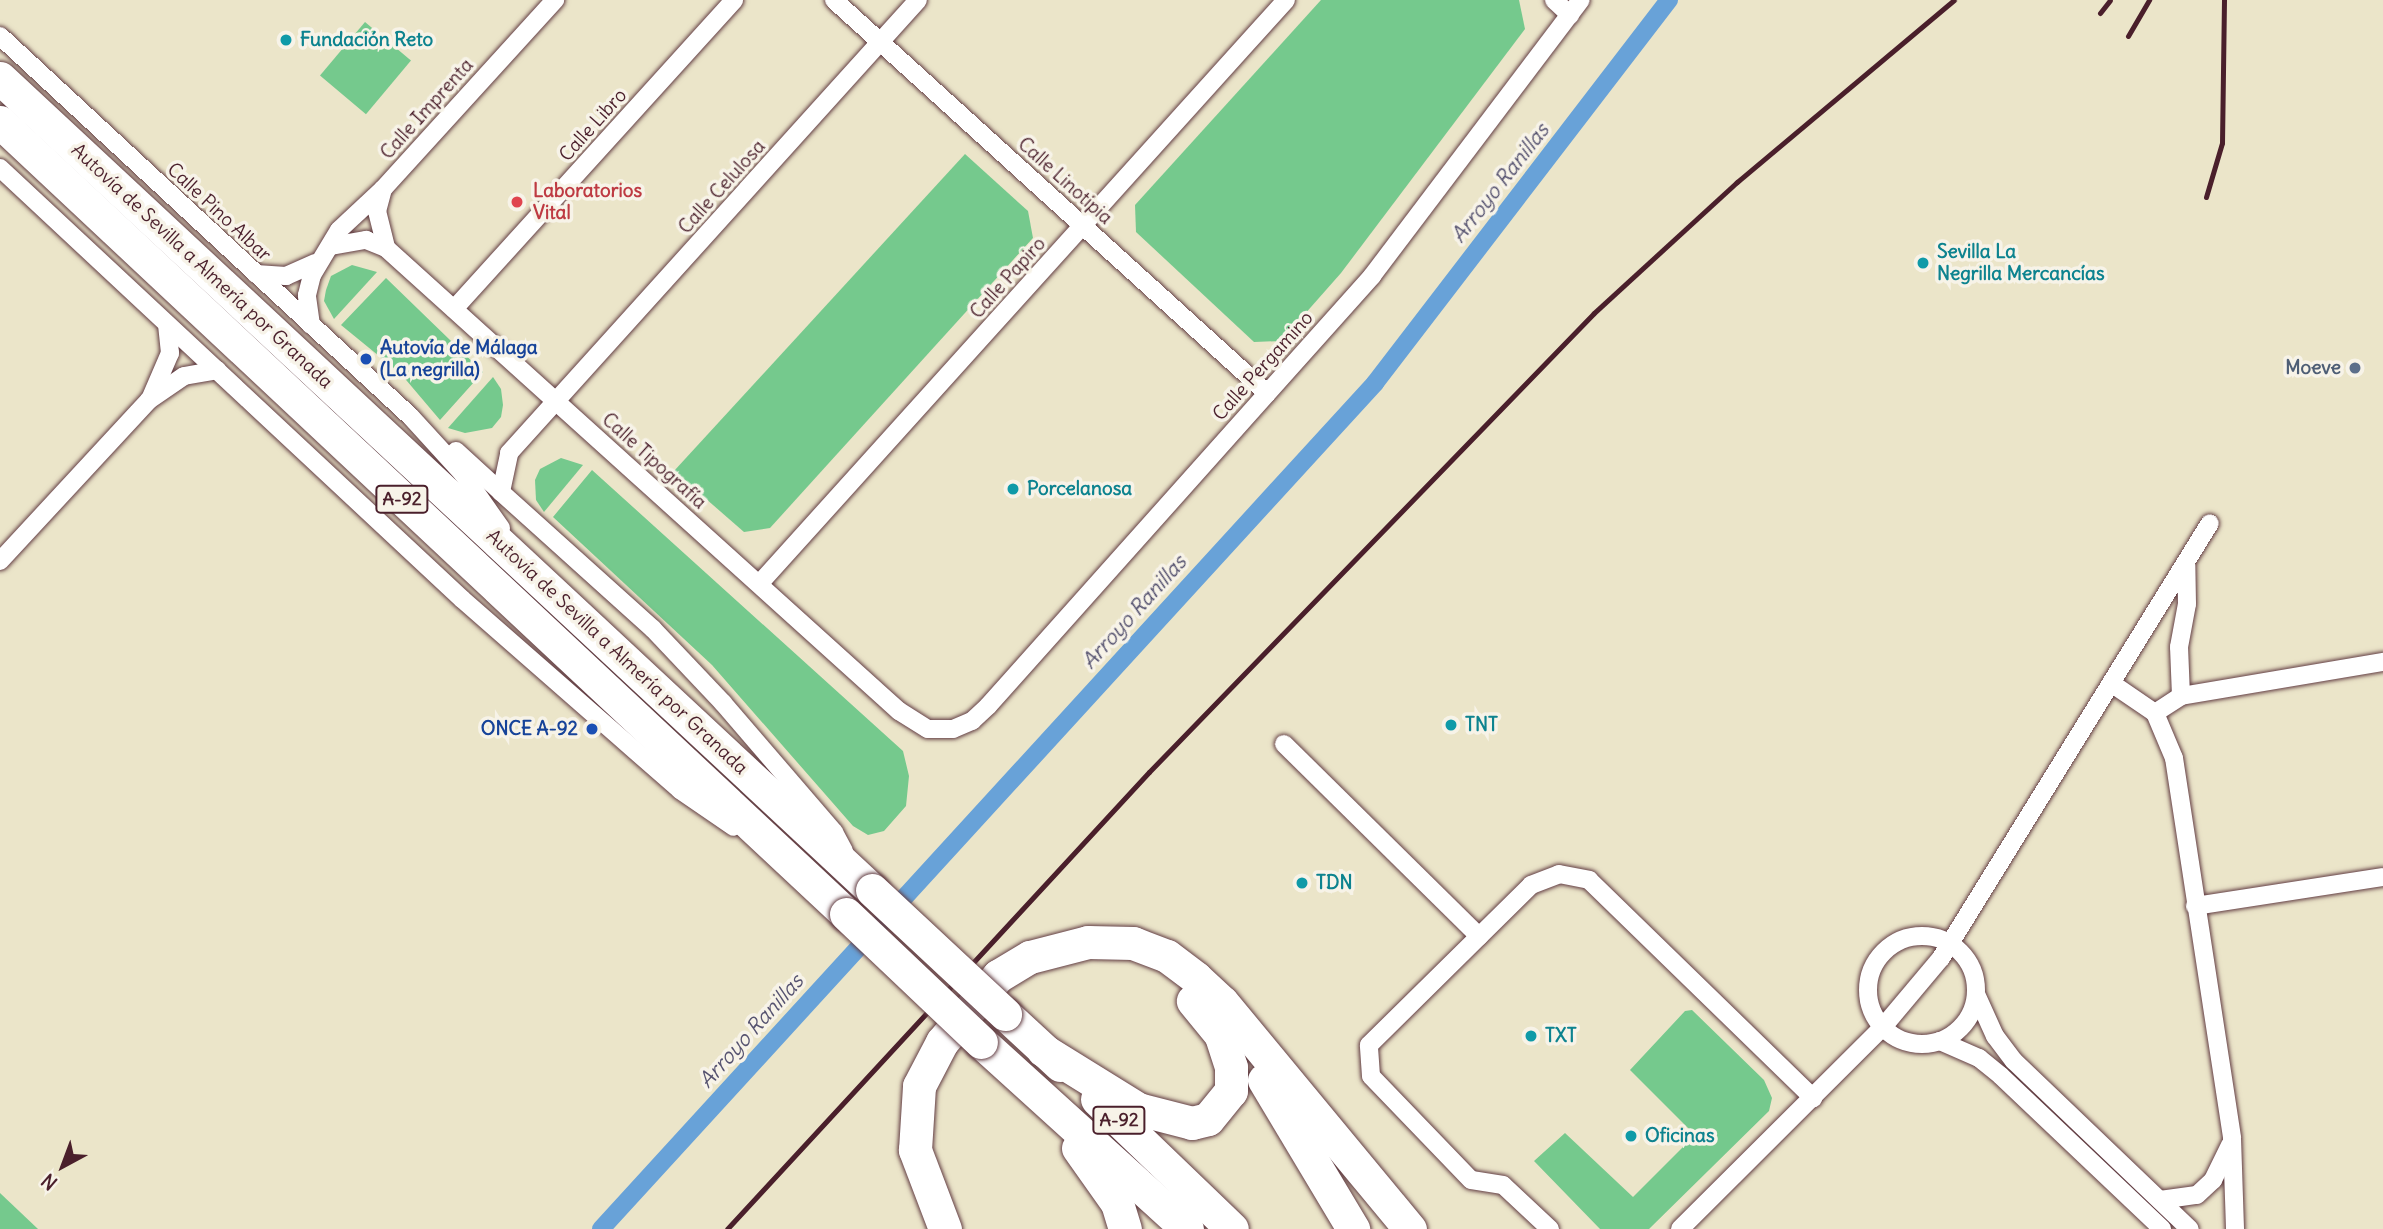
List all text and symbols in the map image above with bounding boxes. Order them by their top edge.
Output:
place label: Fundación Reto [300,29,433,51]
marker: Fundación Reto [278,32,294,48]
street label: Calle Imprenta [376,54,478,164]
street label: Calle Libro [554,84,632,166]
water label: Arroyo Ranillas [1446,118,1554,248]
street label: Calle Linotipia [1013,133,1117,229]
street label: Calle Celulosa [674,135,770,239]
street label: Autovía de Sevilla a Almería por Granada [67,139,337,393]
street label: Calle Pino Albar [162,158,276,266]
place label: Laboratorios Vital [533,180,642,224]
marker: Laboratorios Vital [507,192,527,212]
street label: Calle Papiro [966,233,1050,323]
place label: Sevilla La Negrilla Mercancías [1937,241,2105,285]
marker: Sevilla La Negrilla Mercancías [1915,255,1931,271]
street label: Calle Pergamino [1208,307,1318,425]
place label: Autovía de Málaga (La negrilla) [380,337,538,381]
marker: Autovía de Málaga (La negrilla) [358,351,374,367]
place label: Moeve [2285,357,2341,379]
marker: Moeve [2347,360,2363,376]
street label: Calle Tipografía [597,408,711,514]
place label: Porcelanosa [1027,478,1132,500]
marker: Porcelanosa [1005,481,1021,497]
road number: A-92 [374,485,430,514]
street label: Autovía de Sevilla a Almería por Granada [482,525,752,779]
water label: Arroyo Ranillas [1076,550,1192,674]
place label: TNT [1465,714,1498,736]
marker: TNT [1443,717,1459,733]
place label: ONCE A-92 [481,718,578,740]
marker: ONCE A-92 [584,721,600,737]
place label: TDN [1316,872,1353,894]
marker: TDN [1294,875,1310,891]
water label: Arroyo Ranillas [693,969,809,1093]
place label: TXT [1545,1025,1577,1047]
marker: TXT [1523,1028,1539,1044]
road number: A-92 [1091,1106,1147,1134]
place label: Oficinas [1645,1125,1715,1147]
marker: Oficinas [1623,1128,1639,1144]
north arrow [28,1131,98,1201]
text: N [36,1168,62,1195]

